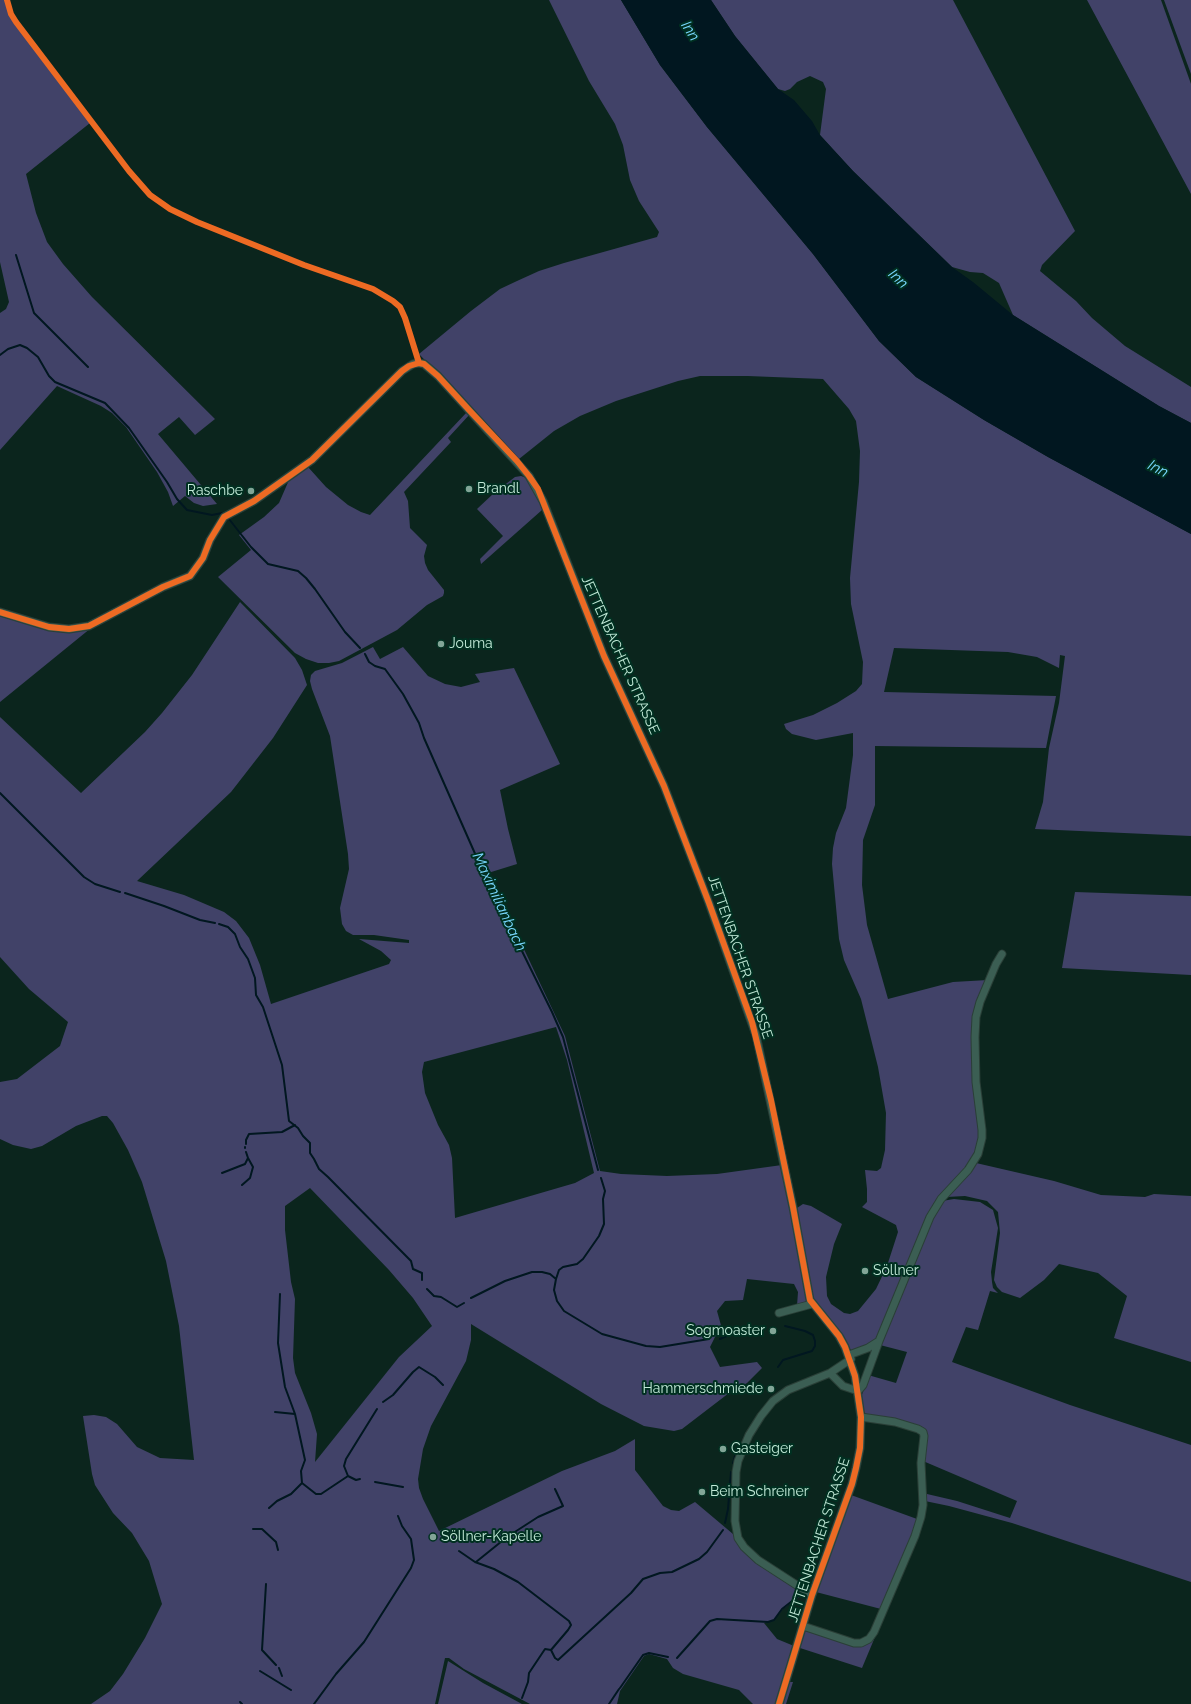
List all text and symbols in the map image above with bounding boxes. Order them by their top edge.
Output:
water label: Inn [677,18,703,44]
water label: Inn [884,265,912,293]
water label: Inn [1145,456,1171,482]
place label: Brandl [477,481,520,497]
place label: Raschbe [187,483,243,499]
marker: Brandl [464,484,474,494]
marker: Raschbe [246,486,256,496]
street label: JETTENBACHER STRASSE [577,573,663,737]
place label: Jouma [449,636,493,652]
marker: Jouma [436,639,446,649]
water label: Maximilianbach [468,850,530,954]
street label: JETTENBACHER STRASSE [704,873,776,1041]
place label: Söllner [873,1263,919,1279]
marker: Söllner [860,1266,870,1276]
place label: Sogmoaster [686,1323,765,1339]
marker: Sogmoaster [768,1326,778,1336]
place label: Hammerschmiede [643,1381,763,1397]
marker: Hammerschmiede [766,1384,776,1394]
place label: Gasteiger [731,1441,793,1457]
marker: Gasteiger [718,1444,728,1454]
street label: JETTENBACHER STRASSE [784,1456,854,1624]
place label: Beim Schreiner [710,1484,809,1500]
marker: Beim Schreiner [697,1487,707,1497]
place label: Söllner-Kapelle [441,1529,541,1545]
marker: Söllner-Kapelle [428,1532,438,1542]

